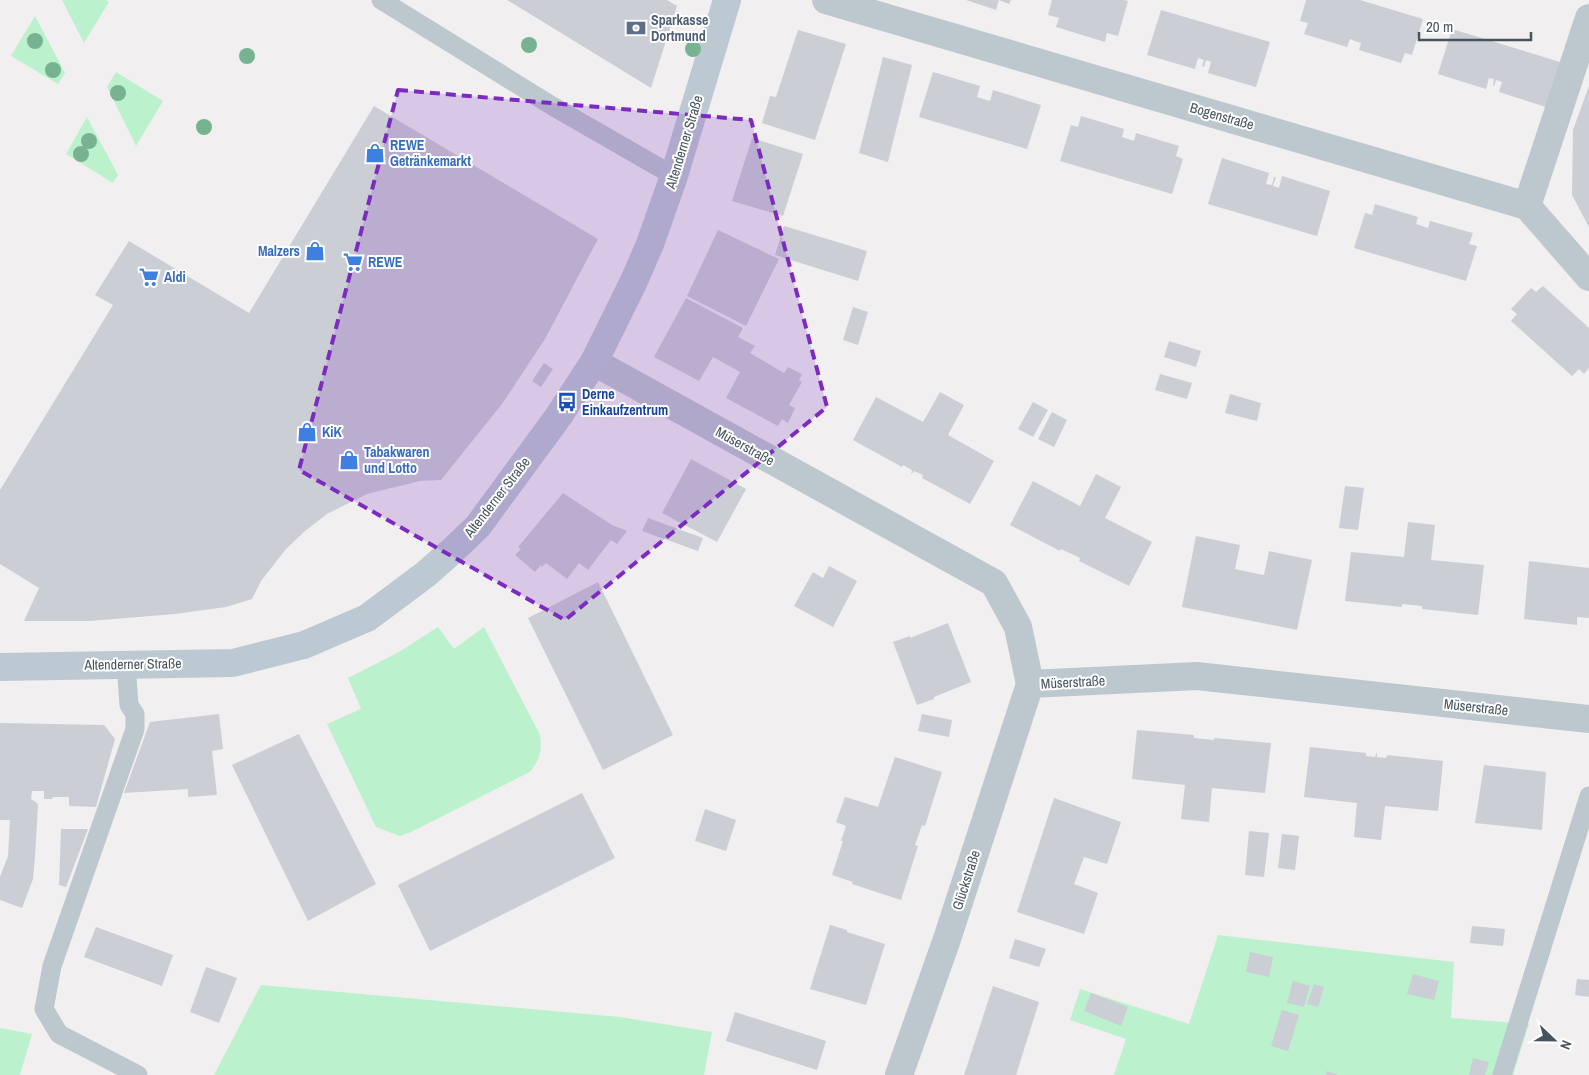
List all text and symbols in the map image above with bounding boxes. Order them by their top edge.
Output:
scale bar [1419,10,1532,42]
place label: Sparkasse Dortmund [651,11,708,45]
text: 20 m [1426,16,1453,37]
bank icon: Sparkasse Dortmund [625,17,647,39]
street label: Altenderner Straße [661,93,707,192]
street label: Bogenstraße [1188,98,1256,134]
place label: REWE Getränkemarkt [390,136,471,170]
shop icon: REWE Getränkemarkt [364,142,386,164]
shop icon: Malzers [304,240,326,262]
place label: Malzers [258,242,300,260]
supermarket icon: REWE [342,251,364,273]
place label: REWE [368,253,403,271]
supermarket icon: Aldi [138,266,160,288]
place label: Aldi [164,268,186,286]
place label: Derne Einkaufzentrum [582,385,668,419]
bus stop icon: Derne Einkaufzentrum [556,391,578,413]
shop icon: KiK [296,421,318,443]
place label: KiK [322,423,342,441]
street label: Müserstraße [712,423,778,469]
place label: Tabakwaren und Lotto [364,443,430,477]
shop icon: Tabakwaren und Lotto [338,449,360,471]
street label: Altenderner Straße [459,453,534,542]
street label: Altenderner Straße [83,654,182,674]
street label: Müserstraße [1040,671,1106,693]
street label: Müserstraße [1443,695,1509,719]
street label: Glückstraße [948,848,984,912]
north arrow [1529,1015,1579,1065]
text: N [1556,1038,1576,1052]

